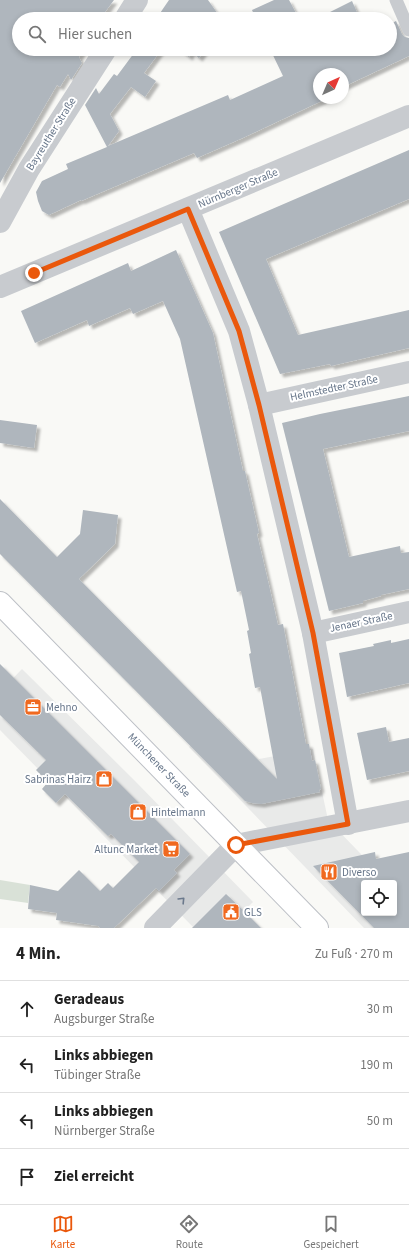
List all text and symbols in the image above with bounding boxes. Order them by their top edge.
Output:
search box [12,12,397,56]
icon: search [26,23,48,45]
text: Hier suchen [58,24,132,45]
north arrow [313,68,349,104]
street label: Bayreuther Straße [22,94,80,173]
street label: Nürnberger Straße [196,164,281,212]
route end [25,264,43,282]
street label: Helmstedter Straße [289,371,380,405]
street label: Jenaer Straße [328,608,394,636]
office icon: Mehno [23,697,43,717]
place label: Mehno [46,700,77,715]
street label: Münchener Straße [124,730,194,801]
shop icon: Sabrinas Hairz [94,769,114,789]
place label: Sabrinas Hairz [25,772,91,787]
shop icon: Hintelmann [128,802,148,822]
place label: Hintelmann [151,805,205,820]
route start [227,836,245,854]
supermarket icon: Altunc Market [161,839,181,859]
place label: Altunc Market [95,842,158,857]
restaurant icon: Diverso [319,862,339,882]
place label: Diverso [342,865,376,880]
map controls [361,880,397,916]
button: locate [361,880,397,916]
one-way arrow [178,897,185,905]
public building icon: GLS [221,902,241,922]
place label: GLS [244,905,262,920]
text: 4 Min. [16,942,61,966]
text: Zu Fuß · 270 m [315,945,393,963]
text: Geradeaus [54,989,124,1010]
icon: ahead [16,998,38,1020]
text: 30 m [367,1000,393,1018]
text: Augsburger Straße [54,1010,154,1028]
text: Links abbiegen [54,1045,153,1066]
icon: left [16,1054,38,1076]
text: 190 m [360,1056,393,1074]
text: Tübinger Straße [54,1066,141,1084]
text: Links abbiegen [54,1101,153,1122]
icon: left [16,1110,38,1132]
text: 50 m [367,1112,393,1130]
text: Nürnberger Straße [54,1122,155,1140]
icon: arrive [16,1166,38,1188]
text: Ziel erreicht [54,1166,134,1187]
tab: Karte [50,1213,75,1252]
tab: Route [176,1213,203,1252]
tab: Gespeichert [304,1213,359,1252]

